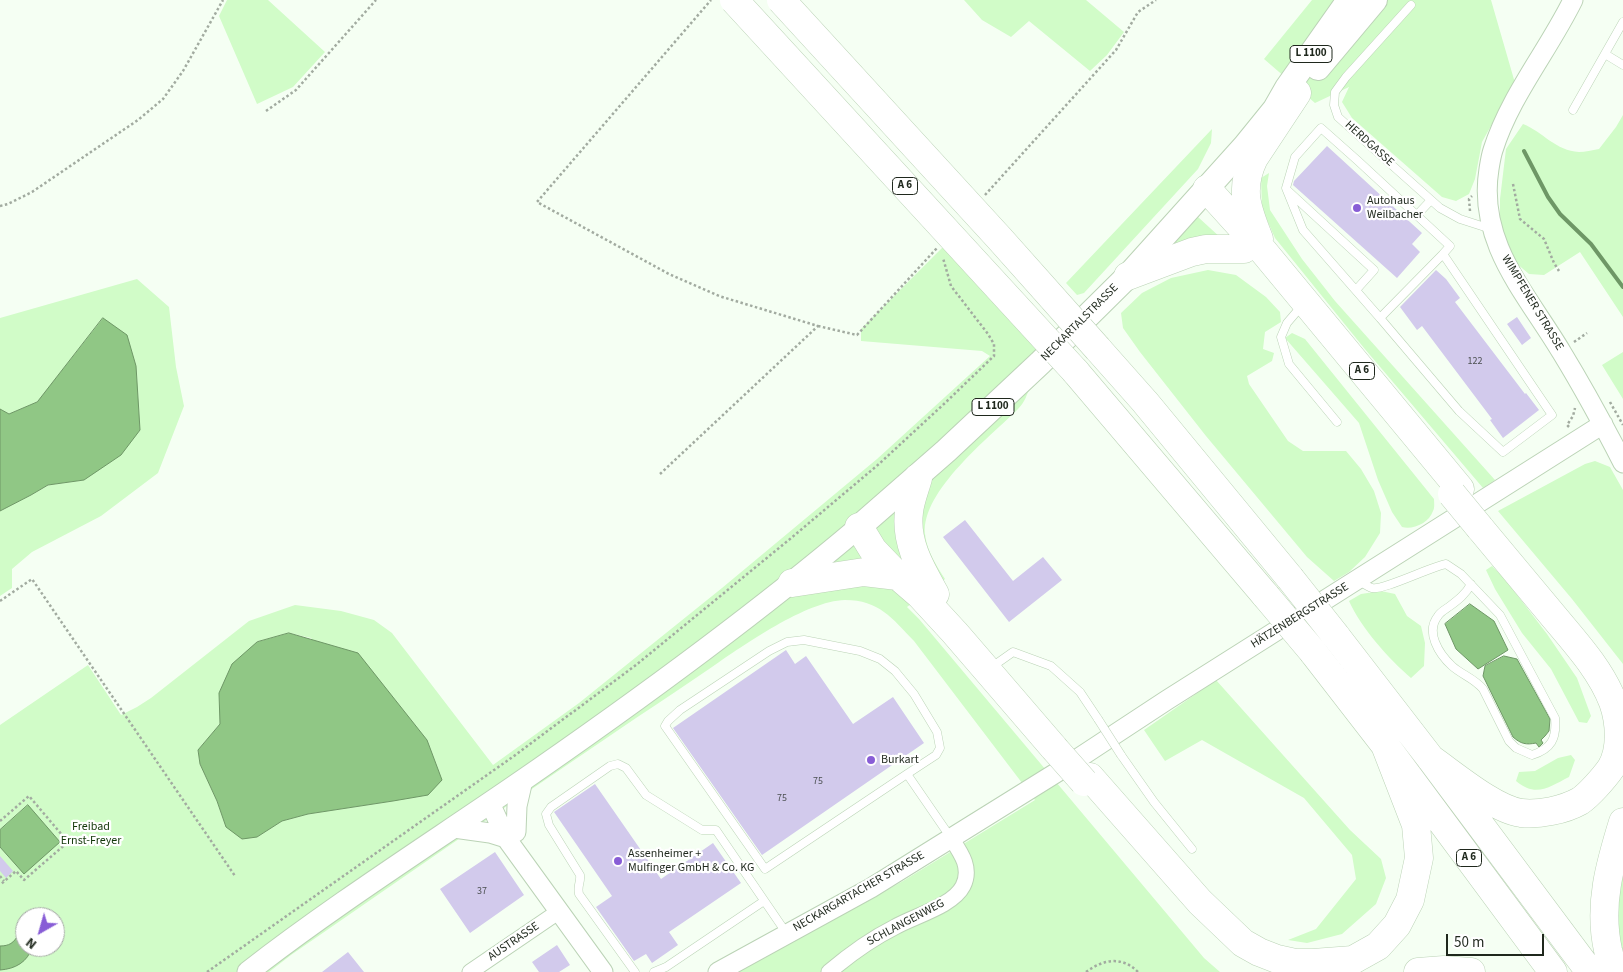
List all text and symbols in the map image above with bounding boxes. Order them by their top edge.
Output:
road number: L 1100 [1290,46,1332,62]
street label: HERDGASSE [1341,118,1397,170]
road number: A 6 [892,178,918,195]
place label: Autohaus Weilbacher [1367,194,1423,222]
marker: Autohaus Weilbacher [1351,202,1363,214]
street label: WIMPFENER STRASSE [1498,253,1566,353]
street label: NECKARTALSTRASSE [1038,281,1122,365]
house number: 122 [1468,356,1482,368]
road number: A 6 [1350,362,1374,380]
road number: L 1100 [972,398,1014,416]
street label: HÄTZENBERGSTRASSE [1248,580,1352,652]
place label: Burkart [881,753,919,767]
marker: Burkart [865,754,877,766]
house number: 75 [813,776,823,788]
house number: 75 [777,793,787,805]
park label: Freibad Ernst-Freyer [61,820,121,848]
place label: Assenheimer + Mulfinger GmbH & Co. KG [628,847,754,875]
street label: NECKARGARTACHER STRASSE [791,848,927,936]
road number: A 6 [1456,850,1482,866]
marker: Assenheimer + Mulfinger GmbH & Co. KG [612,855,624,867]
house number: 37 [477,886,487,898]
street label: SCHLANGENWEG [865,896,947,950]
north arrow [15,907,65,957]
street label: AUSTRASSE [486,920,542,964]
scale bar [1448,924,1546,956]
text: N [22,932,41,954]
text: 50 m [1454,932,1484,953]

